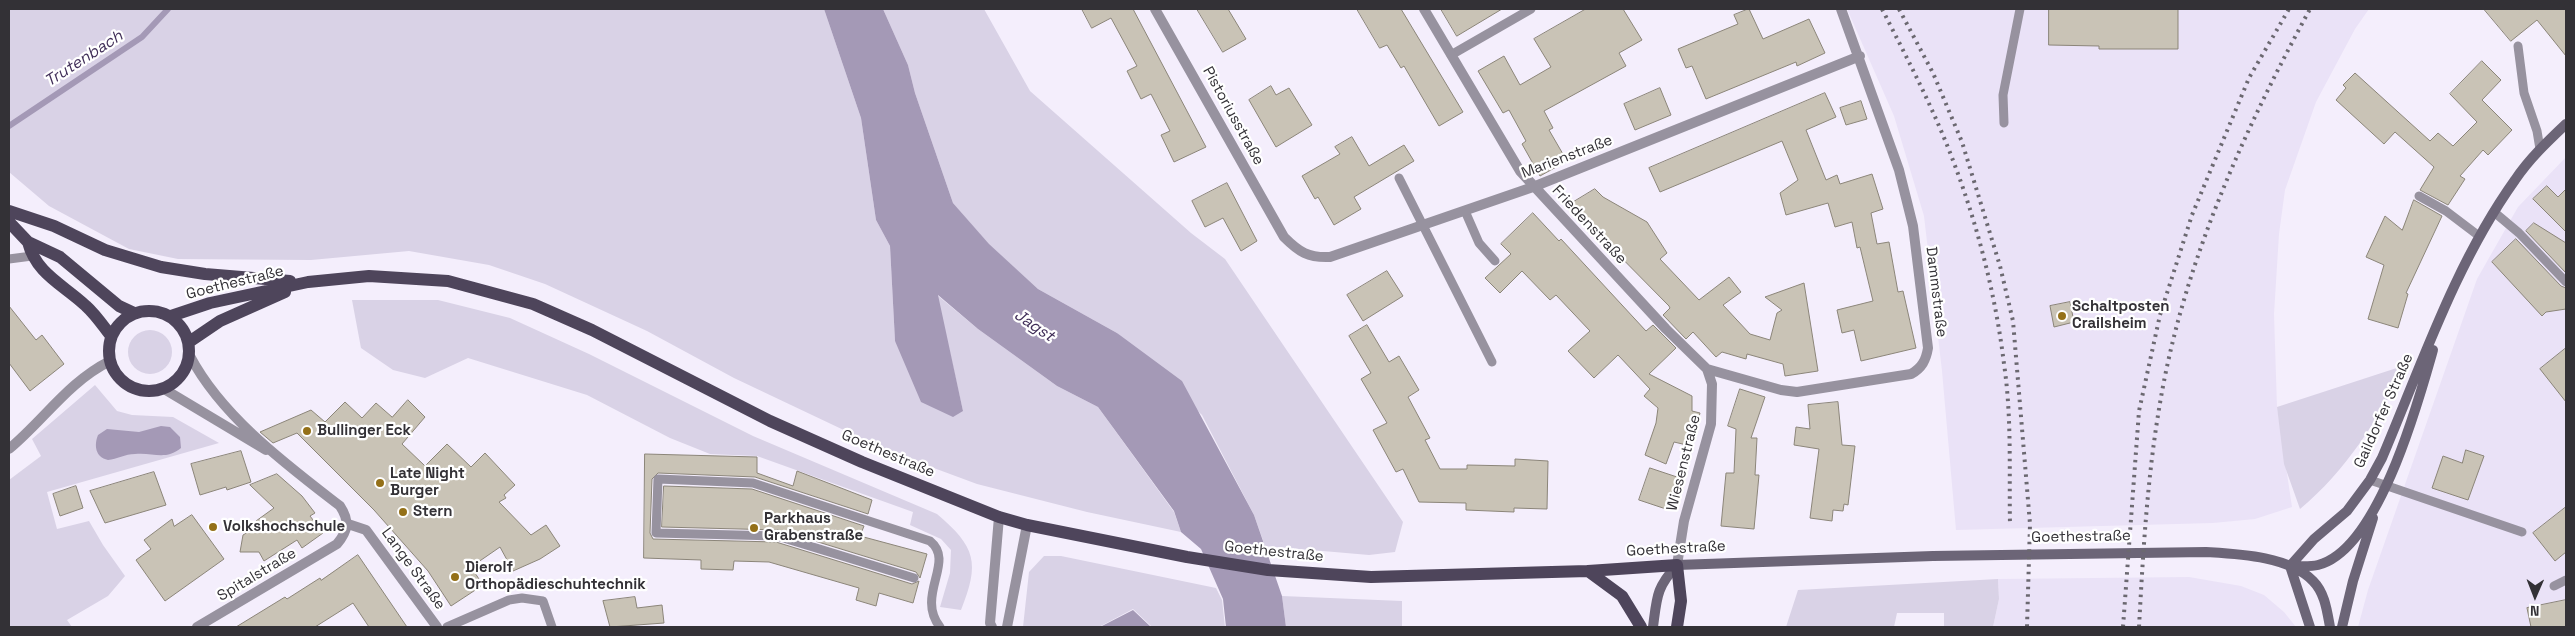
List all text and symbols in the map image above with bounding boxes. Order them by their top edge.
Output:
water label: Trutenbach [41,27,127,91]
street label: Pistoriusstraße [1199,64,1267,168]
street label: Marienstraße [1519,131,1615,183]
street label: Friedenstraße [1548,182,1630,268]
street label: Dammstraße [1922,246,1950,338]
street label: Goethestraße [184,262,286,304]
place label: Schaltposten Crailsheim [2072,298,2170,333]
water label: Jagst [1010,306,1058,346]
marker: Schaltposten Crailsheim [2056,310,2068,322]
street label: Gaildorfer Straße [2351,351,2417,471]
street label: Wiesenstraße [1663,413,1705,513]
place label: Bullinger Eck [317,422,411,440]
marker: Bullinger Eck [301,425,313,437]
street label: Goethestraße [839,426,937,482]
place label: Late Night Burger [390,465,465,500]
marker: Late Night Burger [374,477,386,489]
place label: Stern [413,503,452,521]
marker: Stern [397,506,409,518]
place label: Parkhaus Grabenstraße [764,510,863,545]
place label: Volkshochschule [223,518,345,536]
marker: Volkshochschule [207,521,219,533]
marker: Parkhaus Grabenstraße [748,522,760,534]
street label: Lange Straße [377,525,449,613]
street label: Goethestraße [2031,527,2131,547]
street label: Goethestraße [1626,537,1726,561]
street label: Goethestraße [1223,538,1325,566]
street label: Spitalstraße [214,544,300,606]
place label: Dierolf Orthopädieschuhtechnik [465,559,646,594]
marker: Dierolf Orthopädieschuhtechnik [449,571,461,583]
north arrow [2510,571,2560,621]
text: N [2530,602,2540,620]

